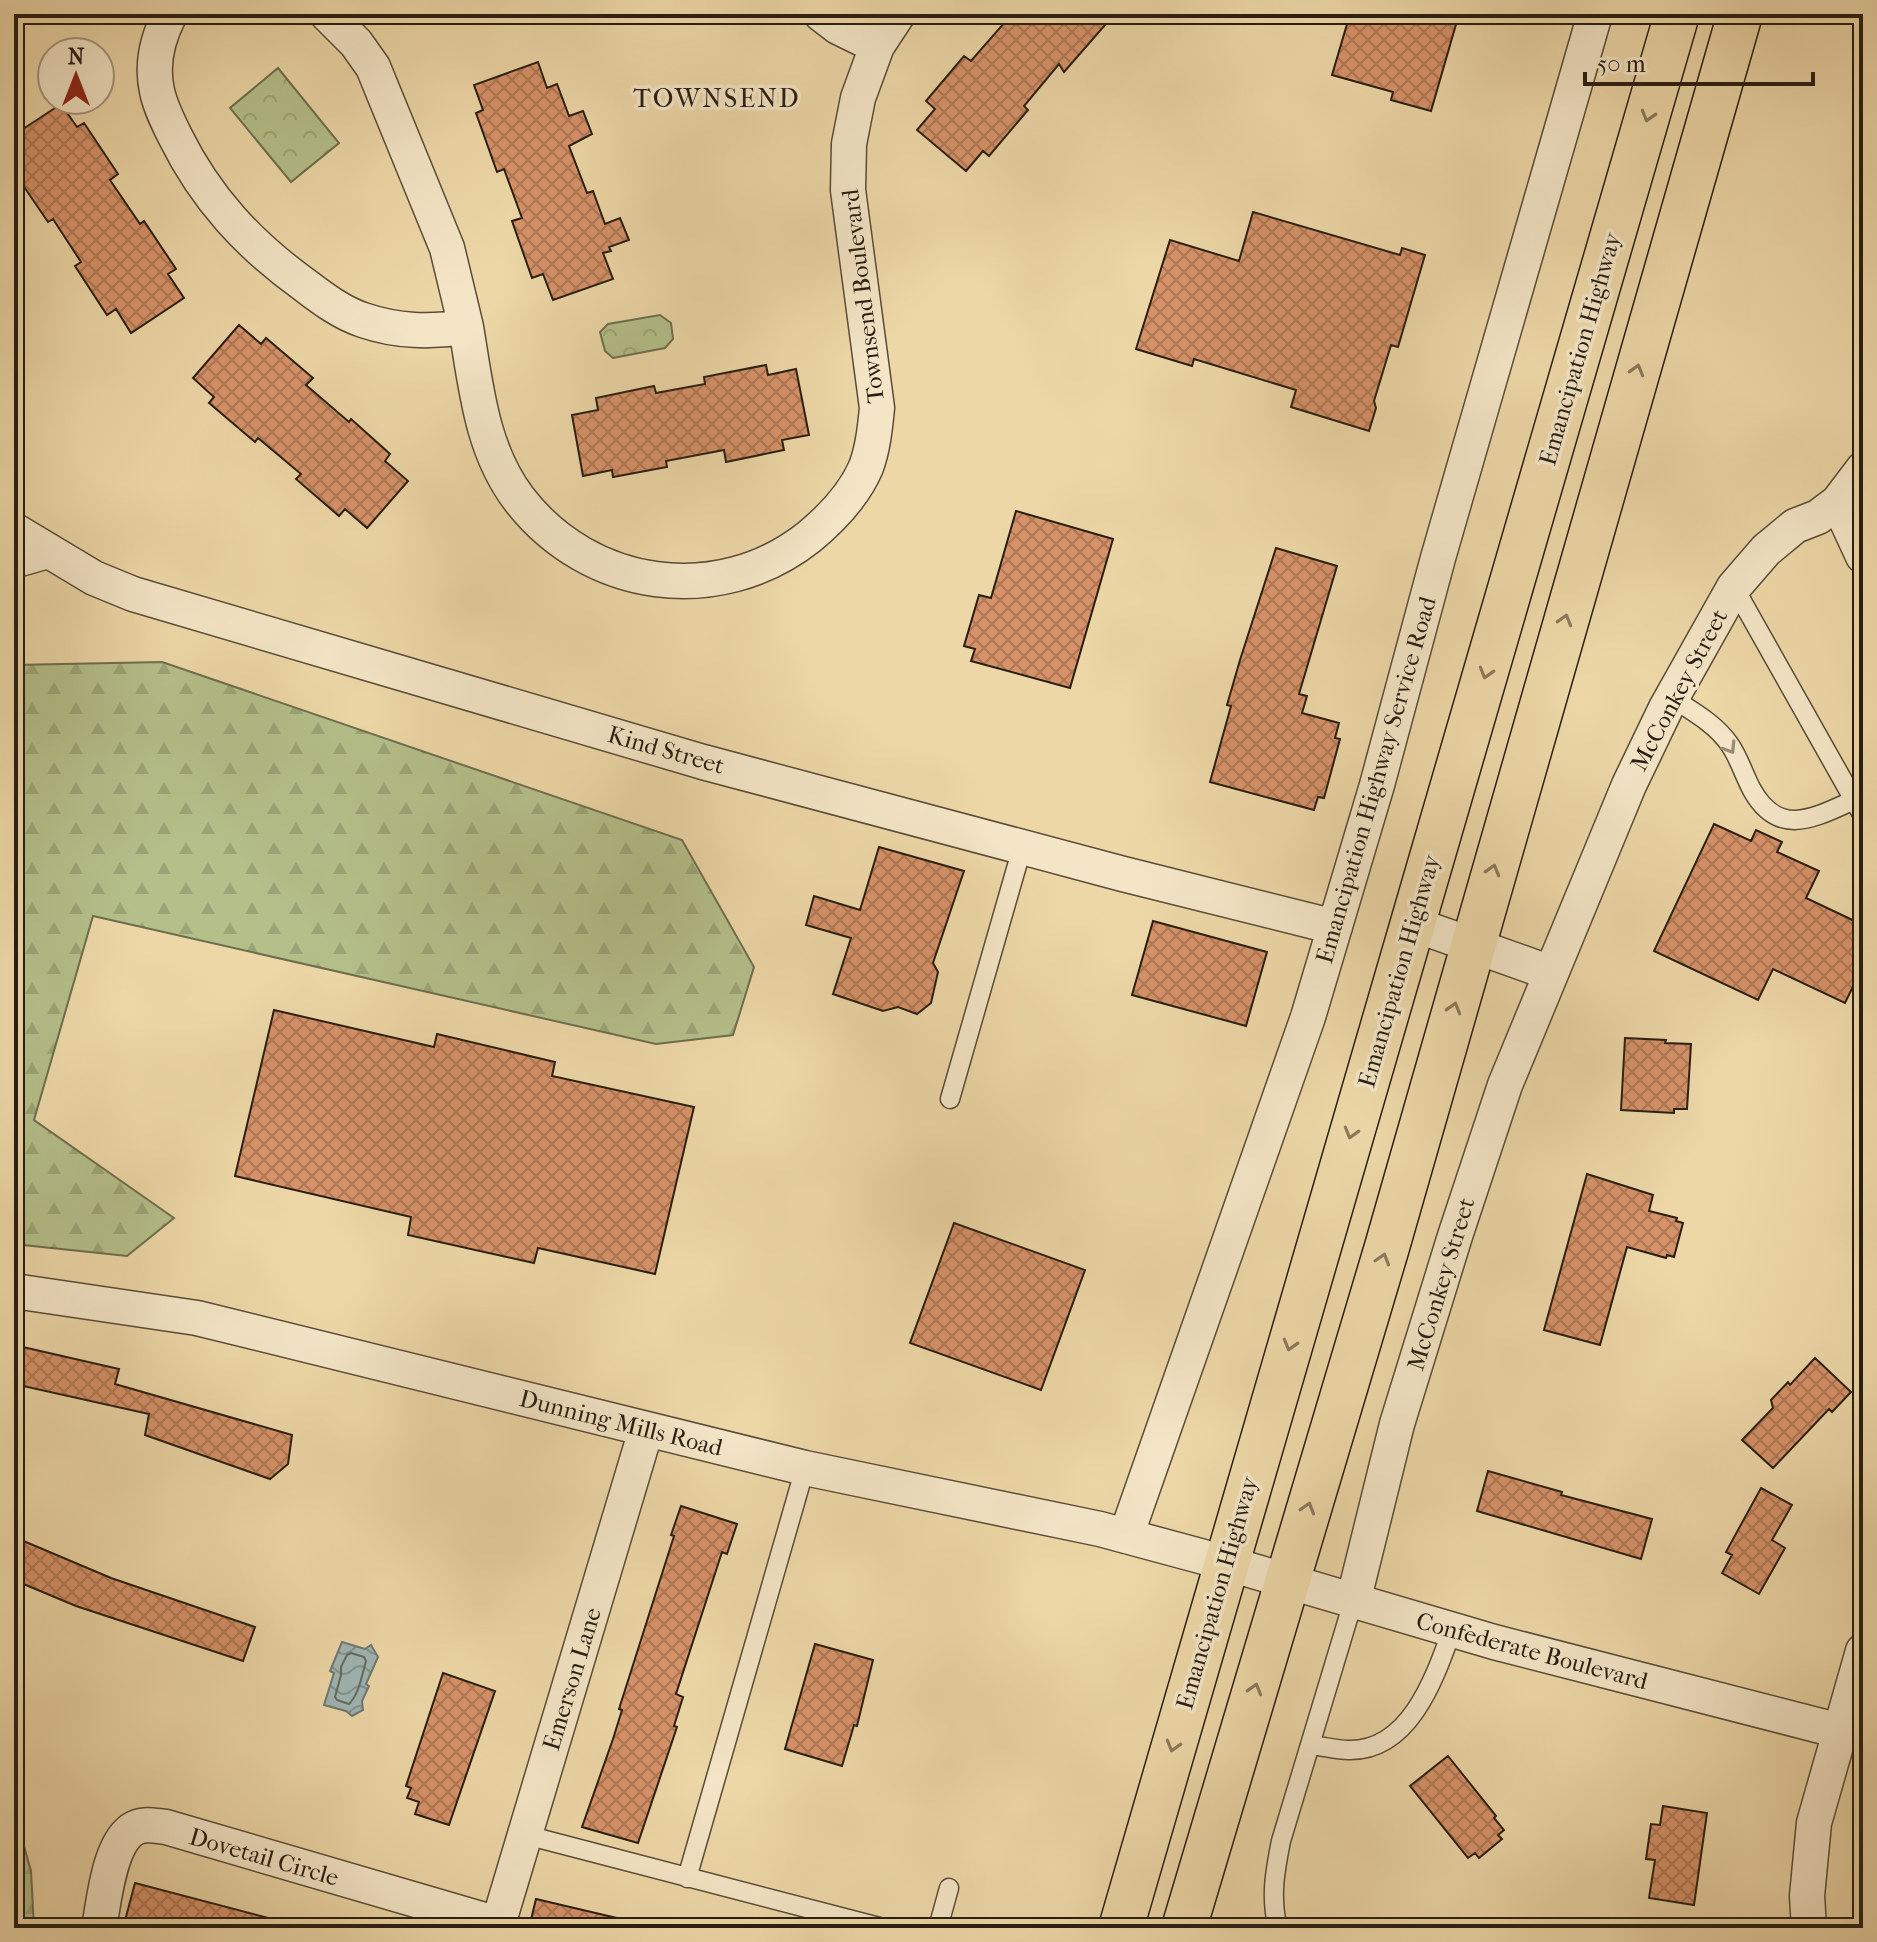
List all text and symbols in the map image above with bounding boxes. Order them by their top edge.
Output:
north arrow [36,36,116,116]
scale bar [1585,36,1813,86]
text: N [68,44,85,70]
text: 50 m [1597,50,1646,78]
district label: TOWNSEND [633,83,801,114]
one-way arrow [1640,108,1657,122]
street label: Townsend Boulevard [836,187,890,405]
street label: Emancipation Highway [1533,228,1627,469]
one-way arrow [1628,363,1644,377]
street label: Emancipation Highway Service Road [1310,592,1442,967]
street label: McConkey Street [1625,604,1734,776]
one-way arrow [1556,613,1572,627]
one-way arrow [1479,665,1495,679]
street label: Kind Street [605,720,728,780]
one-way arrow [1720,739,1735,754]
street label: Emancipation Highway [1352,850,1446,1091]
one-way arrow [1484,863,1500,877]
one-way arrow [1444,1002,1461,1016]
one-way arrow [1344,1126,1361,1140]
street label: McConkey Street [1401,1194,1481,1374]
one-way arrow [1374,1252,1390,1266]
one-way arrow [1283,1337,1299,1351]
street label: Dunning Mills Road [516,1384,726,1462]
street label: Emancipation Highway [1170,1472,1264,1713]
one-way arrow [1299,1501,1315,1515]
street label: Emerson Lane [537,1604,607,1754]
street label: Confederate Boulevard [1413,1607,1652,1696]
one-way arrow [1246,1682,1262,1696]
one-way arrow [1166,1738,1182,1752]
street label: Dovetail Circle [186,1822,342,1892]

